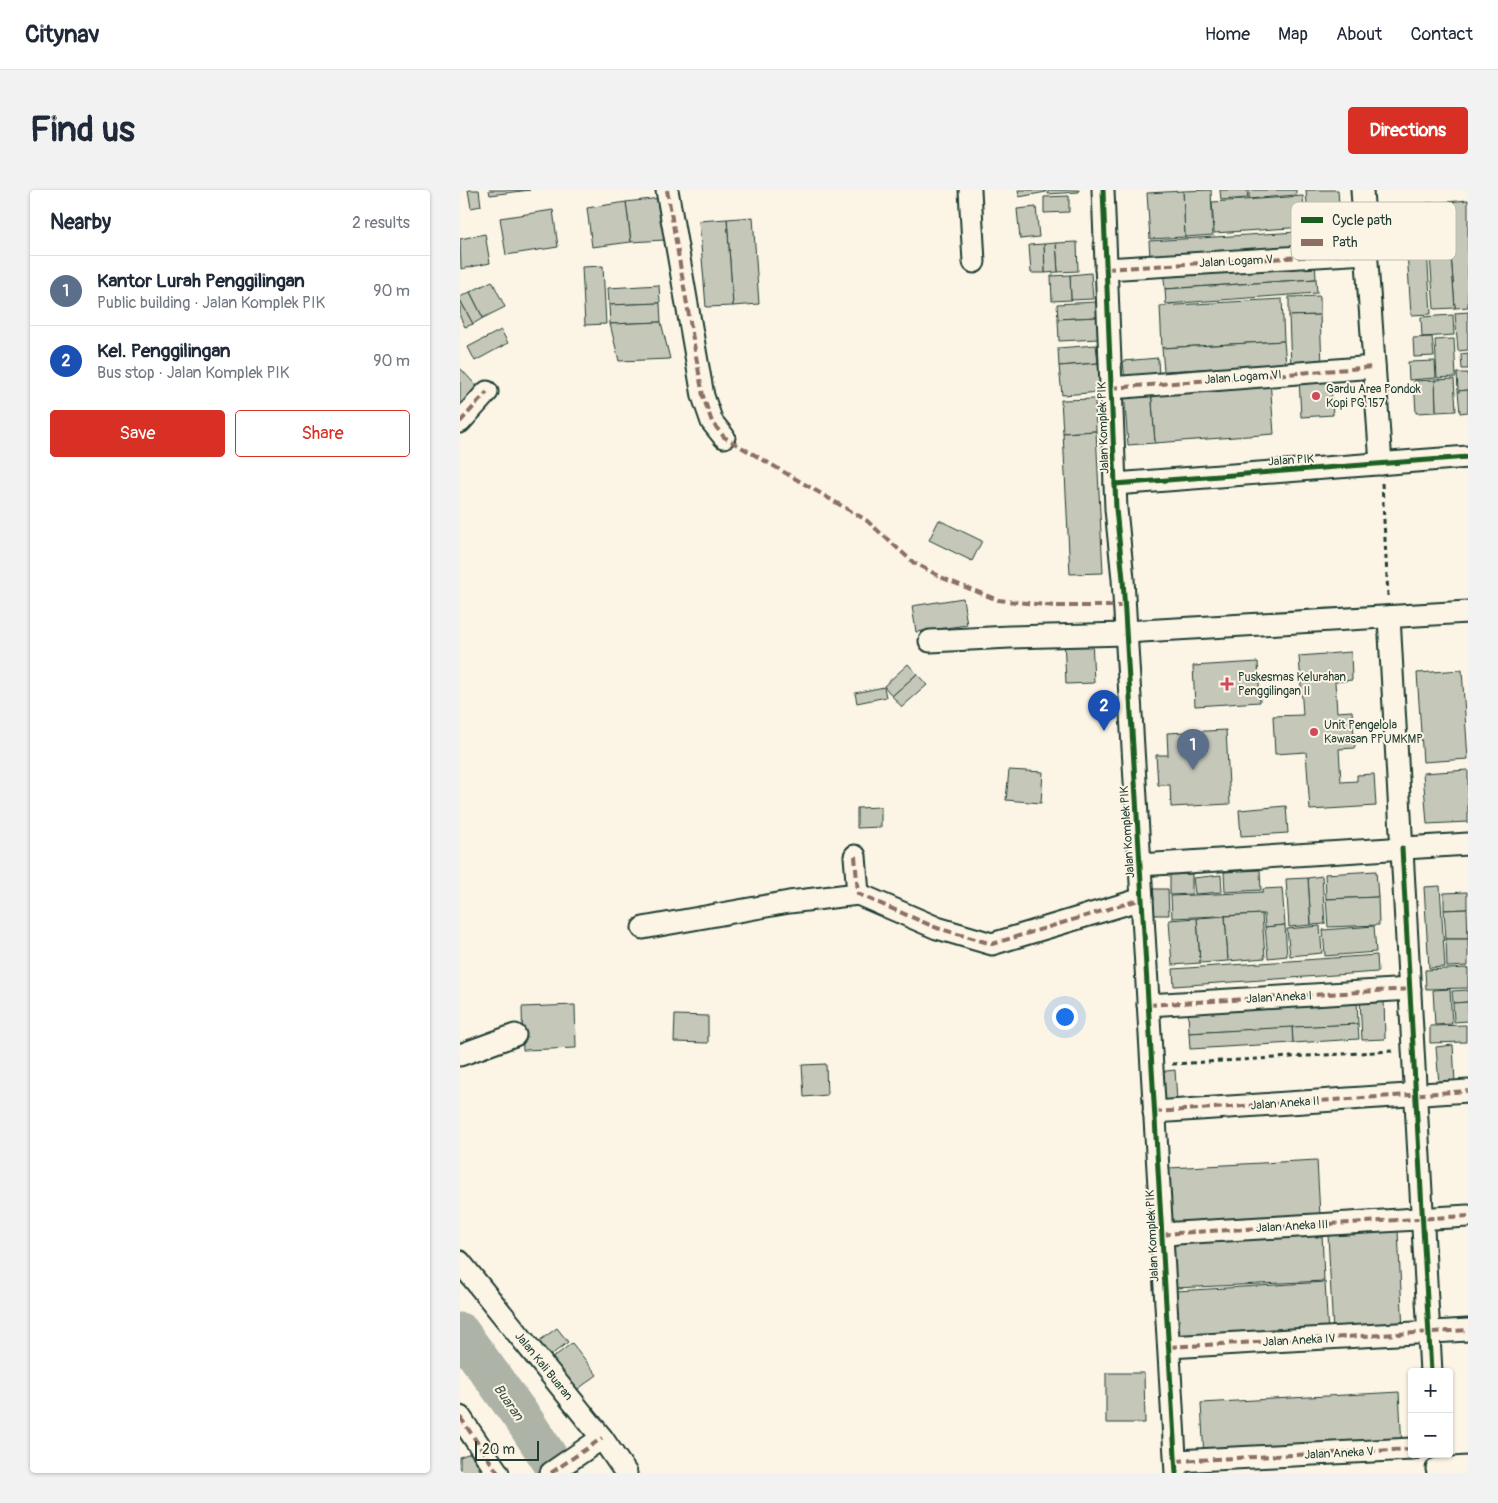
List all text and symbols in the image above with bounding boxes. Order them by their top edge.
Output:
text: Citynav [25,20,100,49]
text: Home [1205,23,1250,46]
text: Map [1278,23,1308,46]
text: About [1336,23,1382,46]
text: Contact [1410,23,1473,46]
button: Directions [1348,107,1468,154]
text: Find us [30,108,135,152]
legend [1291,202,1456,260]
text: Nearby [50,209,111,236]
text: Cycle path [1332,212,1392,229]
text: 2 results [352,213,410,233]
text: Path [1332,234,1357,251]
street label: Jalan Logam V [1199,252,1273,271]
text: Kantor Lurah Penggilingan [97,269,305,293]
text: 1 [63,281,69,301]
text: 90 m [373,281,410,301]
text: Public building · Jalan Komplek PIK [97,293,325,313]
text: Kel. Penggilingan [97,339,230,363]
text: 2 [62,351,70,371]
text: 90 m [373,351,410,371]
text: Bus stop · Jalan Komplek PIK [97,363,290,383]
street label: Jalan Logam VI [1204,367,1282,388]
street label: Jalan Komplek PIK [1094,382,1113,474]
place label: Gardu Area Pondok Kopi PG.157 [1326,382,1421,411]
marker: Gardu Area Pondok Kopi PG.157 [1310,390,1322,402]
button: Save [50,410,225,457]
button: Share [235,410,410,457]
street label: Jalan PIK [1268,451,1315,470]
place label: Puskesmas Kelurahan Penggilingan II [1238,670,1346,699]
marker: Puskesmas Kelurahan Penggilingan II [1220,677,1234,691]
pin: 2 [1088,690,1120,731]
place label: Unit Pengelola Kawasan PPUMKMP [1324,718,1423,747]
marker: Unit Pengelola Kawasan PPUMKMP [1308,726,1320,738]
pin: 1 [1177,729,1209,770]
street label: Jalan Komplek PIK [1117,786,1138,878]
street label: Jalan Aneka I [1246,988,1312,1007]
your location [1052,1004,1078,1030]
street label: Jalan Aneka II [1250,1094,1320,1113]
street label: Jalan Komplek PIK [1143,1190,1162,1282]
street label: Jalan Aneka III [1255,1217,1329,1236]
street label: Jalan Kali Buaran [511,1329,576,1404]
street label: Jalan Aneka IV [1262,1331,1336,1350]
map controls [1408,1368,1453,1458]
button: + [1408,1368,1453,1413]
water label: Buaran [490,1381,528,1425]
button: − [1408,1413,1453,1458]
scale bar [475,1438,539,1461]
text: 20 m [482,1441,515,1458]
street label: Jalan Aneka V [1304,1444,1374,1463]

